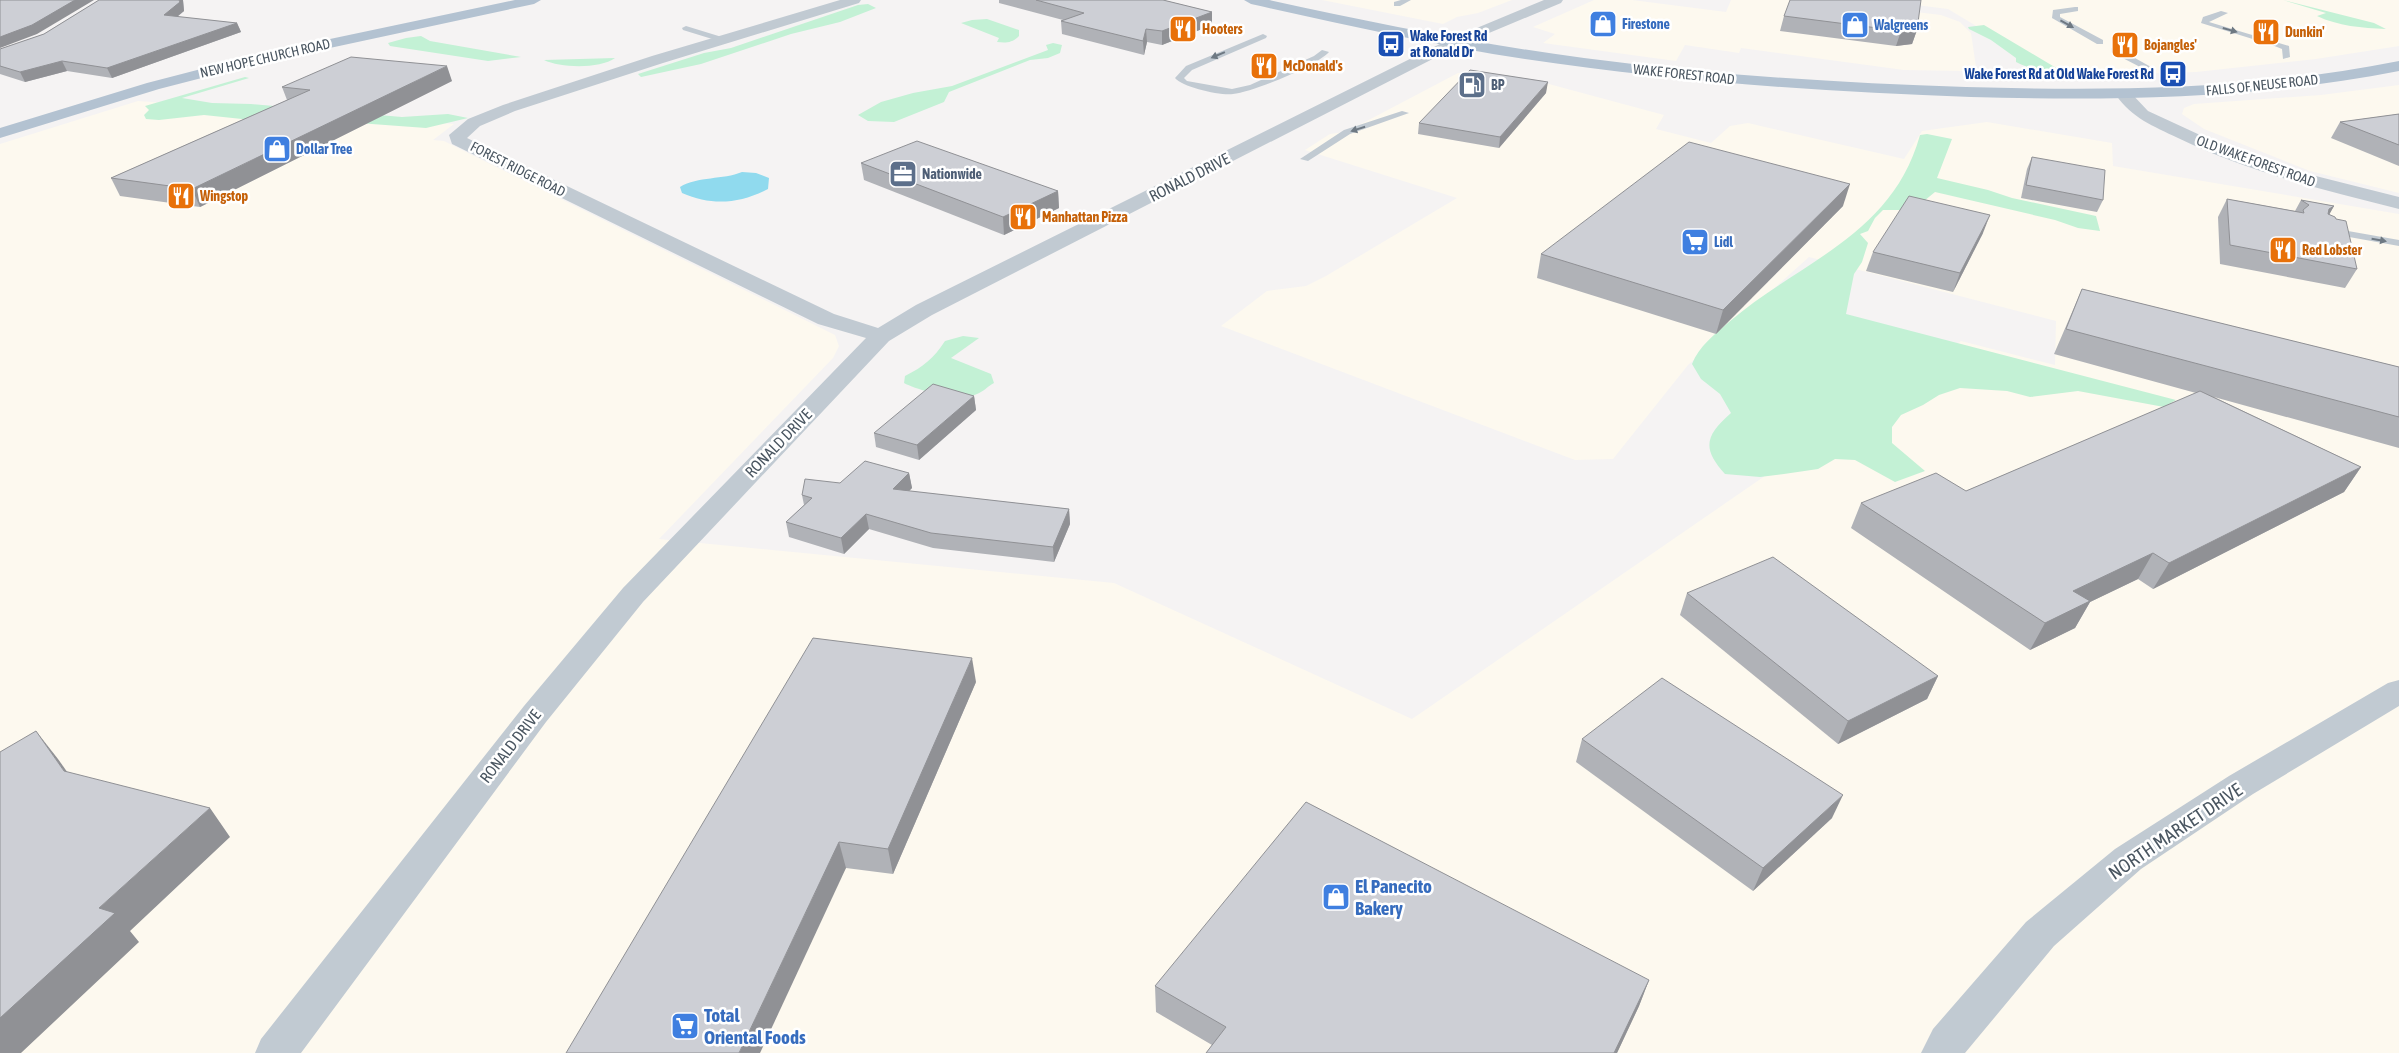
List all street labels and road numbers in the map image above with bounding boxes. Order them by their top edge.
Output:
street label: NEW HOPE CHURCH ROAD [198,35,332,81]
street label: WAKE FOREST ROAD [1632,61,1736,87]
street label: FALLS OF NEUSE ROAD [2205,71,2319,99]
street label: OLD WAKE FOREST ROAD [2194,132,2318,190]
street label: FOREST RIDGE ROAD [468,138,568,200]
street label: RONALD DRIVE [1146,149,1232,205]
street label: RONALD DRIVE [741,405,815,481]
street label: RONALD DRIVE [476,706,544,786]
street label: NORTH MARKET DRIVE [2104,778,2246,884]

